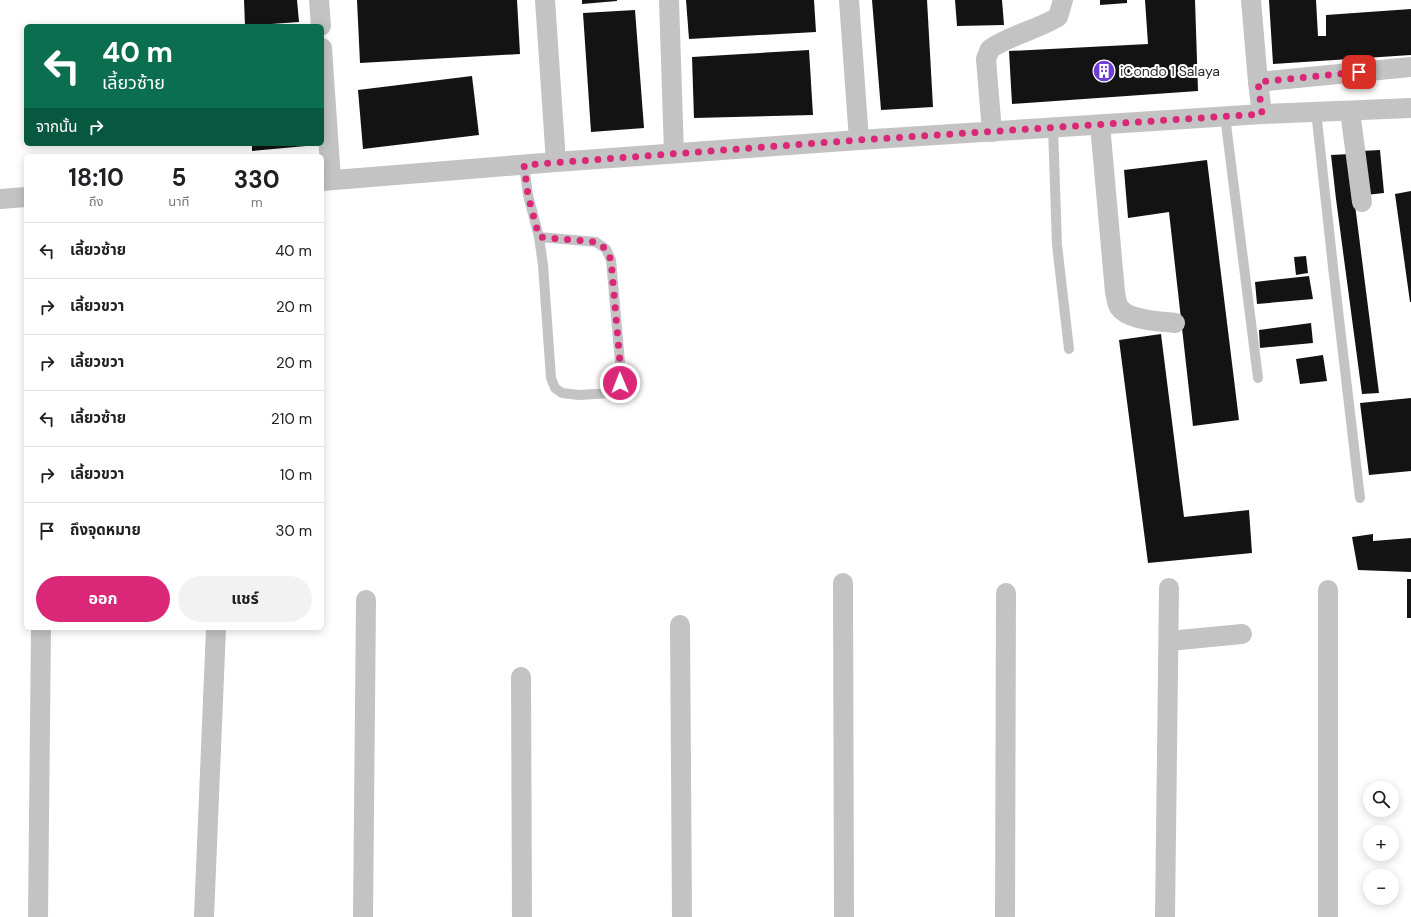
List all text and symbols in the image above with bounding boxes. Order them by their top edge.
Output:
text: 40 m [102,34,173,71]
icon: left [36,40,88,92]
pin [1342,55,1376,89]
building icon: iCondo 1 Salaya [1091,58,1117,84]
icon: arrive [1348,61,1370,83]
place label: iCondo 1 Salaya [1120,62,1220,80]
text: เลี้ยวซ้าย [102,71,165,95]
icon: right [85,116,107,138]
text: จากนั้น [36,117,77,137]
text: 18:10 [68,162,124,193]
text: 5 [171,162,186,193]
text: 330 [234,164,280,195]
text: ถึง [89,193,104,210]
text: นาที [168,193,189,210]
text: m [251,194,263,211]
icon: left [36,240,58,262]
text: เลี้ยวซ้าย [70,240,126,260]
text: 40 m [275,241,312,261]
icon: right [36,296,58,318]
text: เลี้ยวขวา [70,296,124,316]
text: 20 m [276,297,312,317]
icon: right [36,352,58,374]
text: เลี้ยวขวา [70,352,124,372]
text: 20 m [276,353,312,373]
position arrow [599,362,641,404]
icon: left [36,408,58,430]
text: เลี้ยวซ้าย [70,408,126,428]
text: 210 m [271,409,312,429]
icon: right [36,464,58,486]
text: เลี้ยวขวา [70,464,124,484]
text: 10 m [280,465,312,485]
icon: arrive [36,520,58,542]
text: ถึงจุดหมาย [70,520,141,540]
text: 30 m [276,521,312,541]
button: ออก [36,576,170,622]
button: แชร์ [178,576,312,622]
map controls [1363,781,1399,905]
button: search [1363,781,1399,817]
button: + [1363,825,1399,861]
button: − [1363,869,1399,905]

